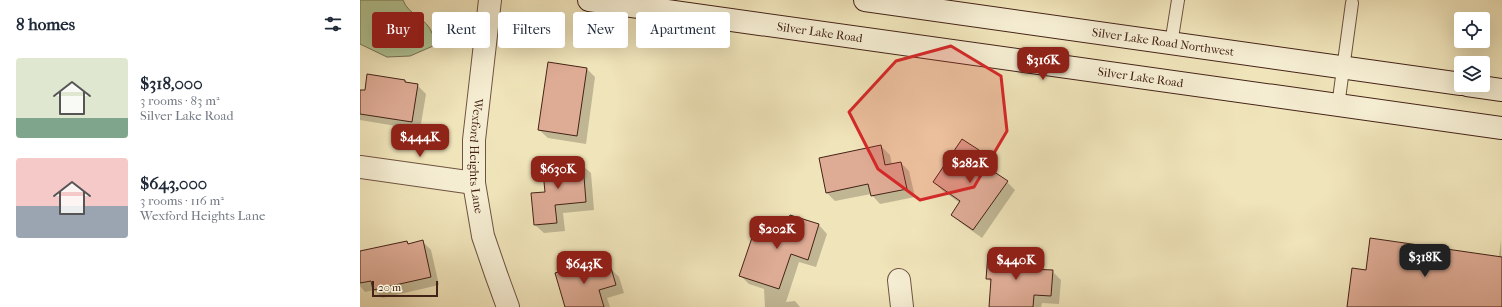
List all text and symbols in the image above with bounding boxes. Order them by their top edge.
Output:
chip: Buy [372,12,424,48]
chip: Rent [432,12,490,48]
chip: Filters [498,12,565,48]
chip: New [573,12,628,48]
chip: Apartment [636,12,730,48]
map controls [1454,12,1490,92]
button: locate [1454,12,1490,48]
icon: filters [322,13,344,35]
text: 8 homes [16,14,75,34]
street label: Silver Lake Road [776,19,864,45]
street label: Silver Lake Road Northwest [1091,25,1236,59]
pin: $316K [1015,47,1071,81]
text: $316K [1026,52,1060,67]
button: layers [1454,56,1490,92]
street label: Silver Lake Road [1097,64,1185,90]
text: $318,000 [140,73,203,93]
icon: home [48,74,96,122]
text: 3 rooms · 83 m² [140,93,220,108]
street label: Wexford Heights Lane [467,97,486,215]
text: Silver Lake Road [140,108,233,123]
pin: $444K [392,124,448,158]
text: $444K [400,129,440,144]
pin: $282K [942,150,998,184]
text: $282K [952,155,988,170]
pin: $630K [530,156,586,190]
text: $630K [540,161,576,176]
text: $643,000 [140,173,207,193]
icon: home [48,174,96,222]
text: 3 rooms · 116 m² [140,193,224,208]
text: Wexford Heights Lane [140,208,265,223]
pin: $202K [749,216,805,250]
text: $202K [758,221,796,236]
pin: $318K [1397,244,1453,278]
pin: $440K [988,247,1044,281]
text: $318K [1408,249,1442,264]
pin: $643K [556,251,612,285]
text: $440K [996,252,1036,267]
text: $643K [566,256,602,271]
scale bar [372,279,438,298]
text: 20 m [378,281,401,294]

